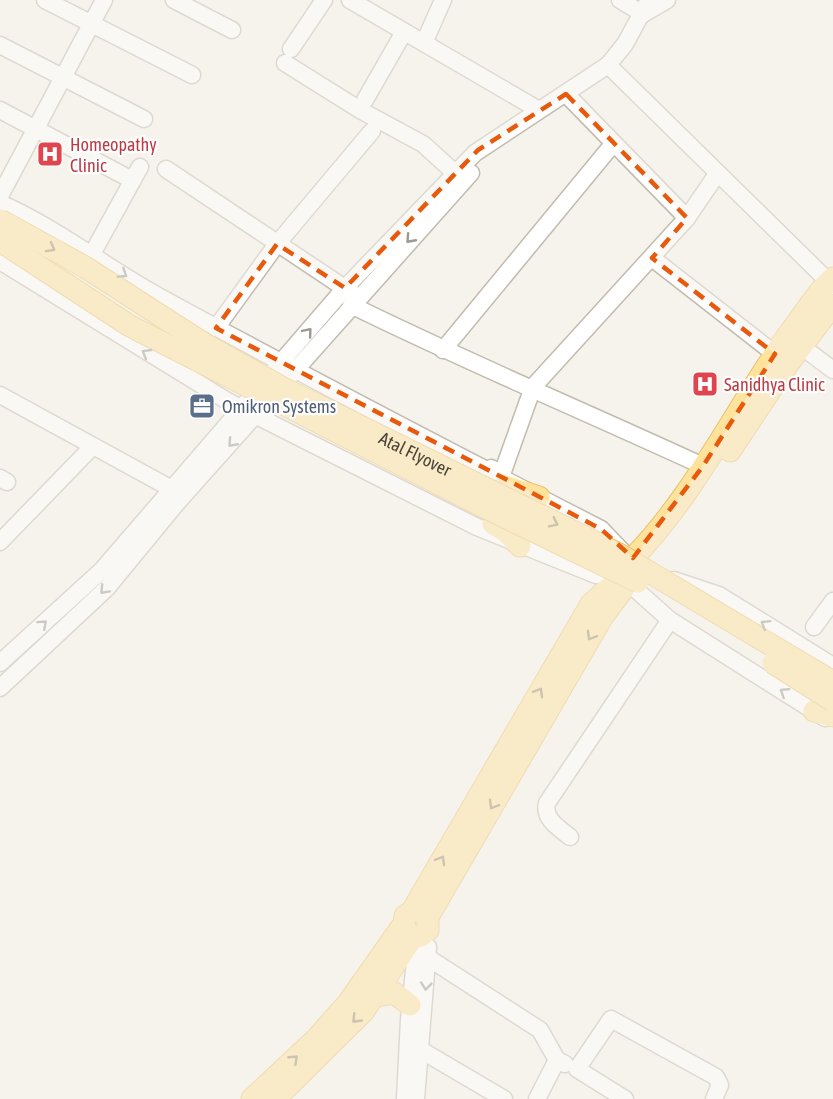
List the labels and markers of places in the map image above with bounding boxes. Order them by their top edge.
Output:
place label: Homeopathy Clinic [70,134,157,176]
hospital icon: Homeopathy Clinic [35,139,65,169]
hospital icon: Sanidhya Clinic [690,369,720,399]
place label: Sanidhya Clinic [724,374,825,395]
office icon: Omikron Systems [187,391,217,421]
place label: Omikron Systems [222,396,336,417]

